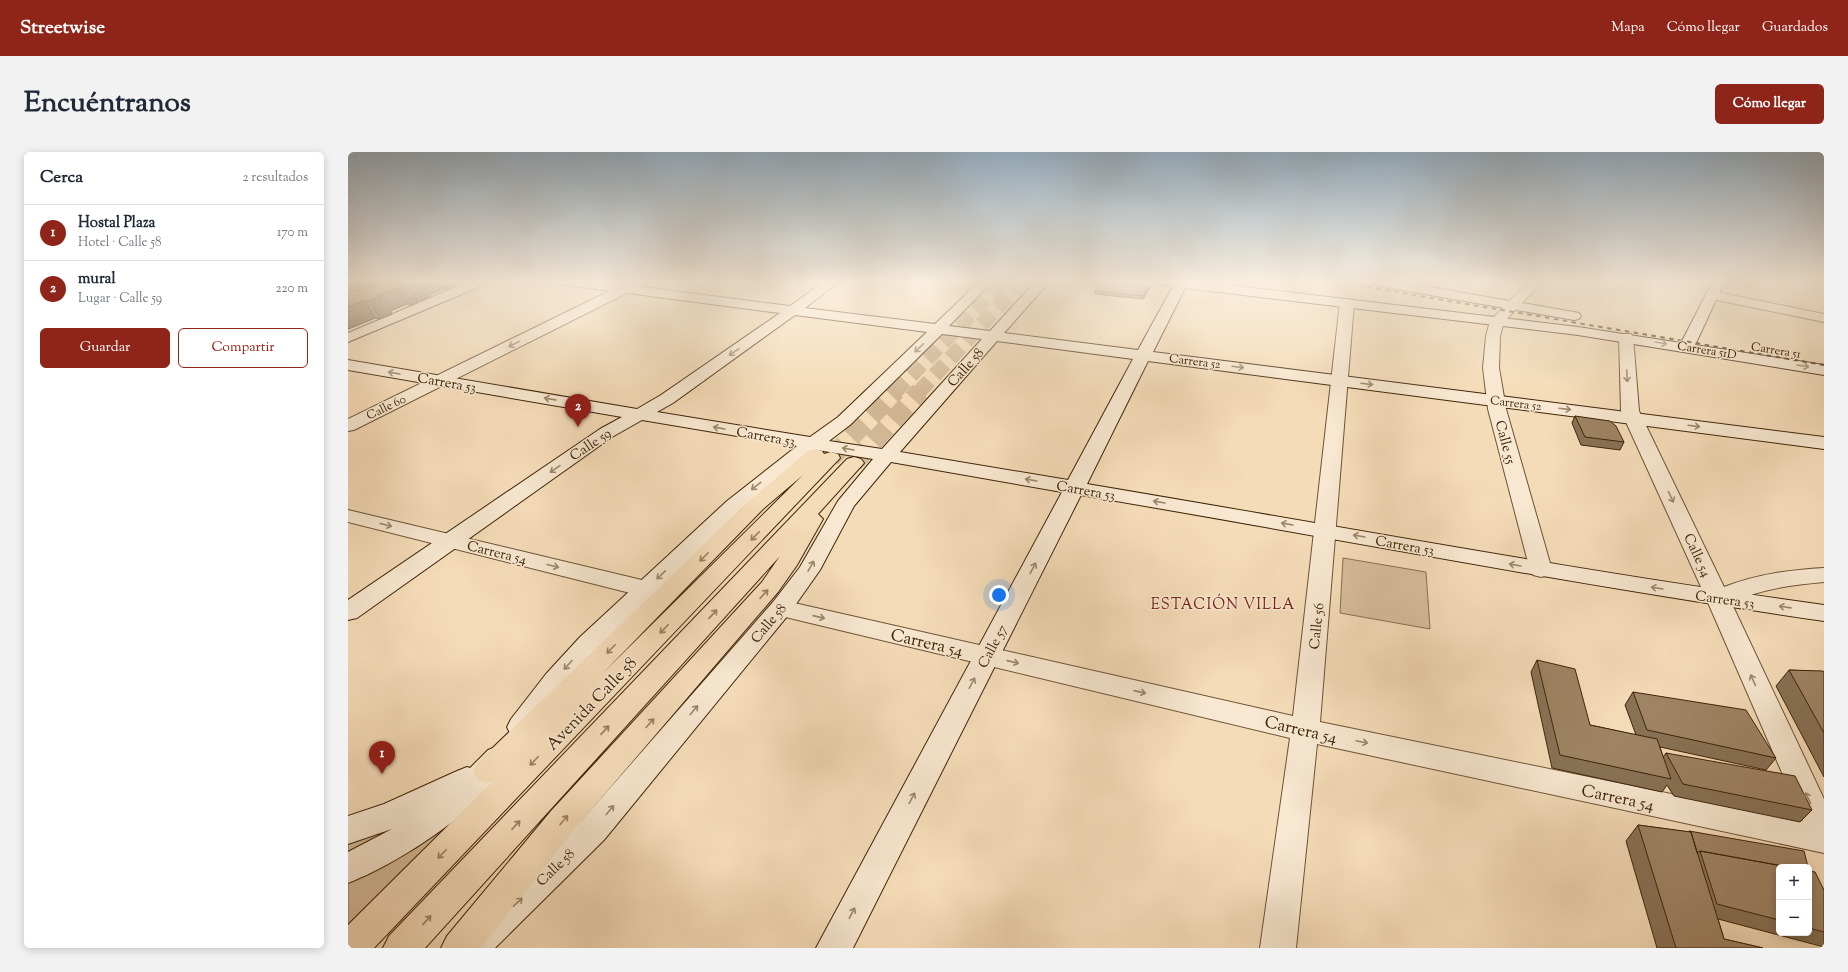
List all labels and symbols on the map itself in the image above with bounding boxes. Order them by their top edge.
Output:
street label: Carrera 51D [1676,337,1738,365]
street label: Carrera 51 [1750,338,1802,364]
one-way arrow [1654,339,1667,347]
one-way arrow [508,340,520,348]
one-way arrow [914,343,924,353]
street label: Calle 58 [943,344,989,392]
one-way arrow [729,348,740,356]
street label: Carrera 52 [1168,350,1222,374]
one-way arrow [1796,362,1809,370]
one-way arrow [1231,363,1244,371]
one-way arrow [388,369,401,377]
street label: Carrera 53 [416,369,478,399]
one-way arrow [1624,369,1631,382]
one-way arrow [1360,380,1373,388]
street label: Calle 60 [364,391,409,425]
street label: Carrera 52 [1489,392,1543,416]
pin: 2 [565,394,591,427]
one-way arrow [544,395,557,403]
one-way arrow [1559,406,1572,413]
street label: Calle 55 [1489,418,1520,467]
one-way arrow [1687,422,1700,430]
street label: Carrera 53 [735,423,797,453]
street label: Calle 59 [566,424,616,467]
one-way arrow [713,424,726,432]
one-way arrow [841,445,854,453]
one-way arrow [550,465,561,473]
one-way arrow [1024,476,1037,484]
street label: Carrera 53 [1055,477,1117,507]
one-way arrow [751,482,762,490]
one-way arrow [1668,491,1675,503]
one-way arrow [1153,498,1166,506]
one-way arrow [1281,519,1294,527]
one-way arrow [379,522,392,530]
one-way arrow [750,531,760,541]
street label: Calle 54 [1677,531,1715,581]
one-way arrow [1353,532,1366,540]
street label: Carrera 53 [1374,532,1436,562]
street label: Carrera 54 [465,537,528,571]
one-way arrow [699,552,709,562]
one-way arrow [808,560,816,572]
one-way arrow [1509,560,1522,568]
one-way arrow [1030,562,1037,574]
one-way arrow [546,563,559,570]
one-way arrow [656,570,666,579]
one-way arrow [1651,584,1664,592]
your location [989,585,1009,605]
street label: Carrera 53 [1694,587,1756,615]
one-way arrow [759,589,768,599]
district label: ESTACIÓN VILLA [1151,593,1295,616]
street label: Calle 58 [747,600,792,649]
street label: Calle 56 [1306,602,1330,650]
one-way arrow [1779,603,1792,611]
one-way arrow [708,609,717,619]
one-way arrow [812,613,825,621]
street label: Calle 57 [974,622,1014,672]
one-way arrow [659,624,669,634]
street label: Carrera 54 [888,624,966,664]
one-way arrow [606,644,616,654]
street label: Avenida Calle 58 [542,652,643,756]
one-way arrow [1007,659,1020,667]
one-way arrow [563,660,573,670]
one-way arrow [1749,674,1757,686]
one-way arrow [969,677,977,689]
one-way arrow [1133,688,1146,696]
one-way arrow [689,705,698,716]
street label: Carrera 54 [1262,711,1340,751]
one-way arrow [645,717,654,728]
one-way arrow [600,725,609,735]
one-way arrow [1356,739,1369,747]
pin: 1 [369,741,395,774]
one-way arrow [529,756,538,766]
street label: Carrera 54 [1579,780,1657,818]
one-way arrow [909,792,917,804]
one-way arrow [1804,792,1811,804]
one-way arrow [605,804,614,815]
one-way arrow [559,815,568,825]
one-way arrow [511,820,520,830]
street label: Calle 58 [533,845,580,892]
one-way arrow [438,849,447,859]
one-way arrow [513,897,523,907]
one-way arrow [849,908,856,920]
one-way arrow [422,915,431,925]

